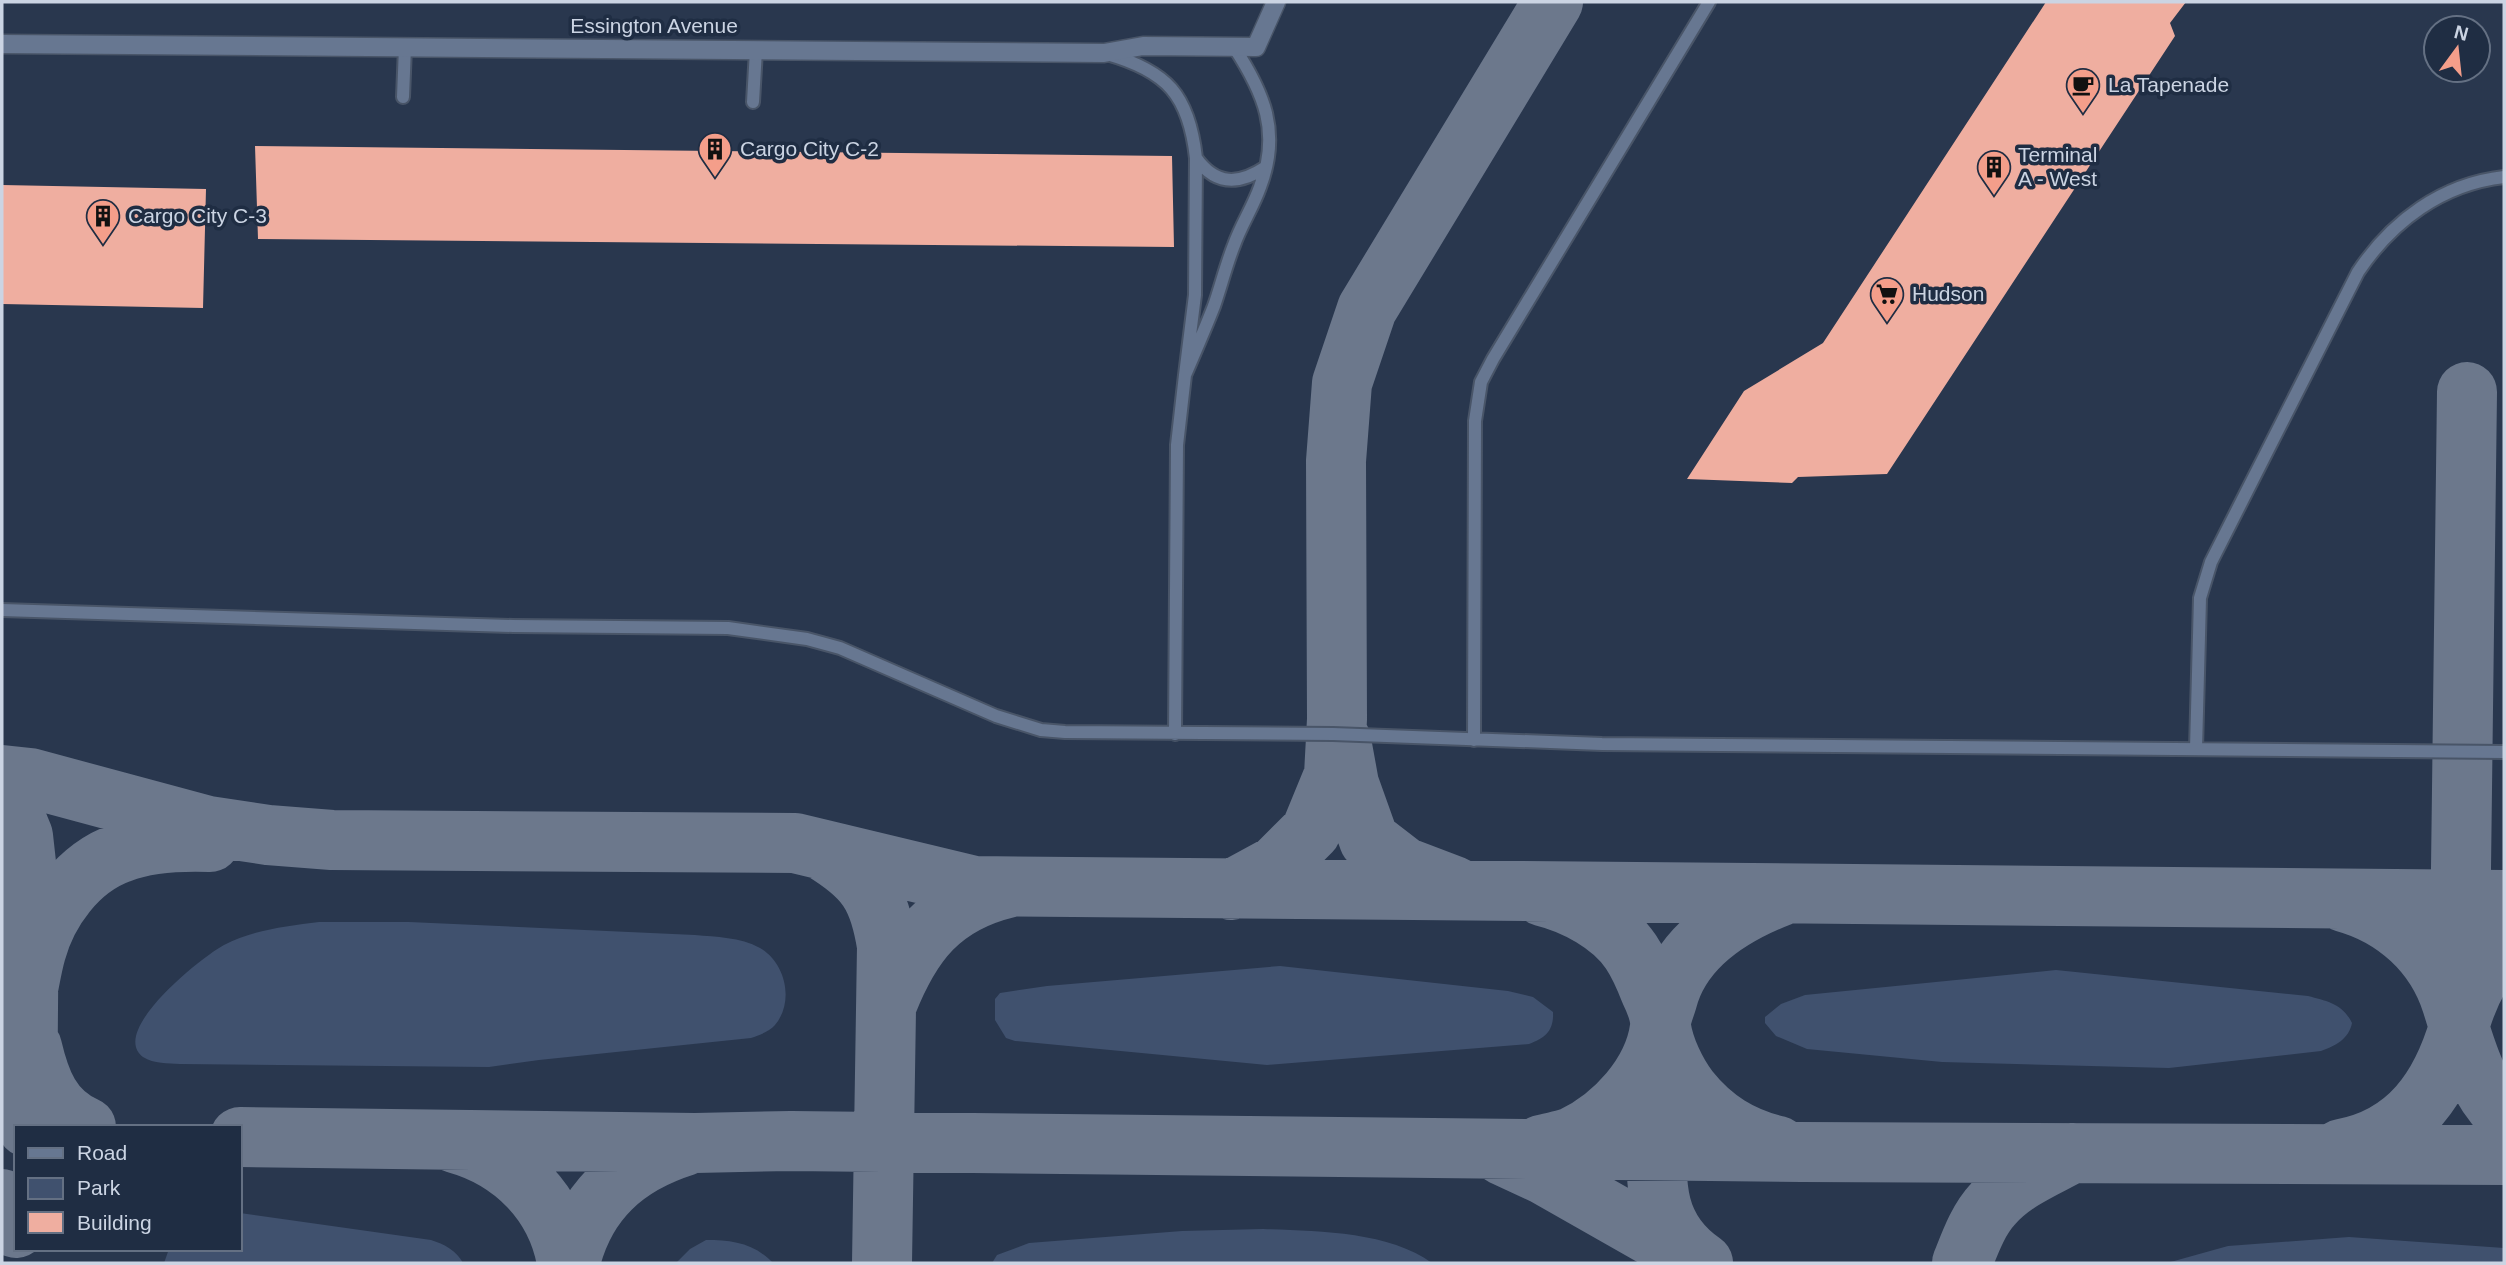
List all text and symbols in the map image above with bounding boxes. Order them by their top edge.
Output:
street label: Essington Avenue [570,14,738,37]
north arrow [2422,14,2492,84]
text: N [2452,21,2471,45]
cafe icon: La Tapenade [2064,66,2102,115]
place label: La Tapenade [2108,73,2229,96]
building icon: Cargo City C-2 [696,130,734,179]
place label: Cargo City C-2 [740,137,879,160]
place label: Terminal A - West [2018,143,2097,190]
building icon: Terminal A - West [1975,148,2013,197]
building icon: Cargo City C-3 [84,197,122,246]
place label: Cargo City C-3 [128,204,267,227]
supermarket icon: Hudson [1868,275,1906,324]
place label: Hudson [1912,282,1984,305]
legend [14,1125,242,1251]
text: Road [77,1141,127,1164]
text: Park [77,1176,121,1199]
text: Building [77,1211,152,1234]

